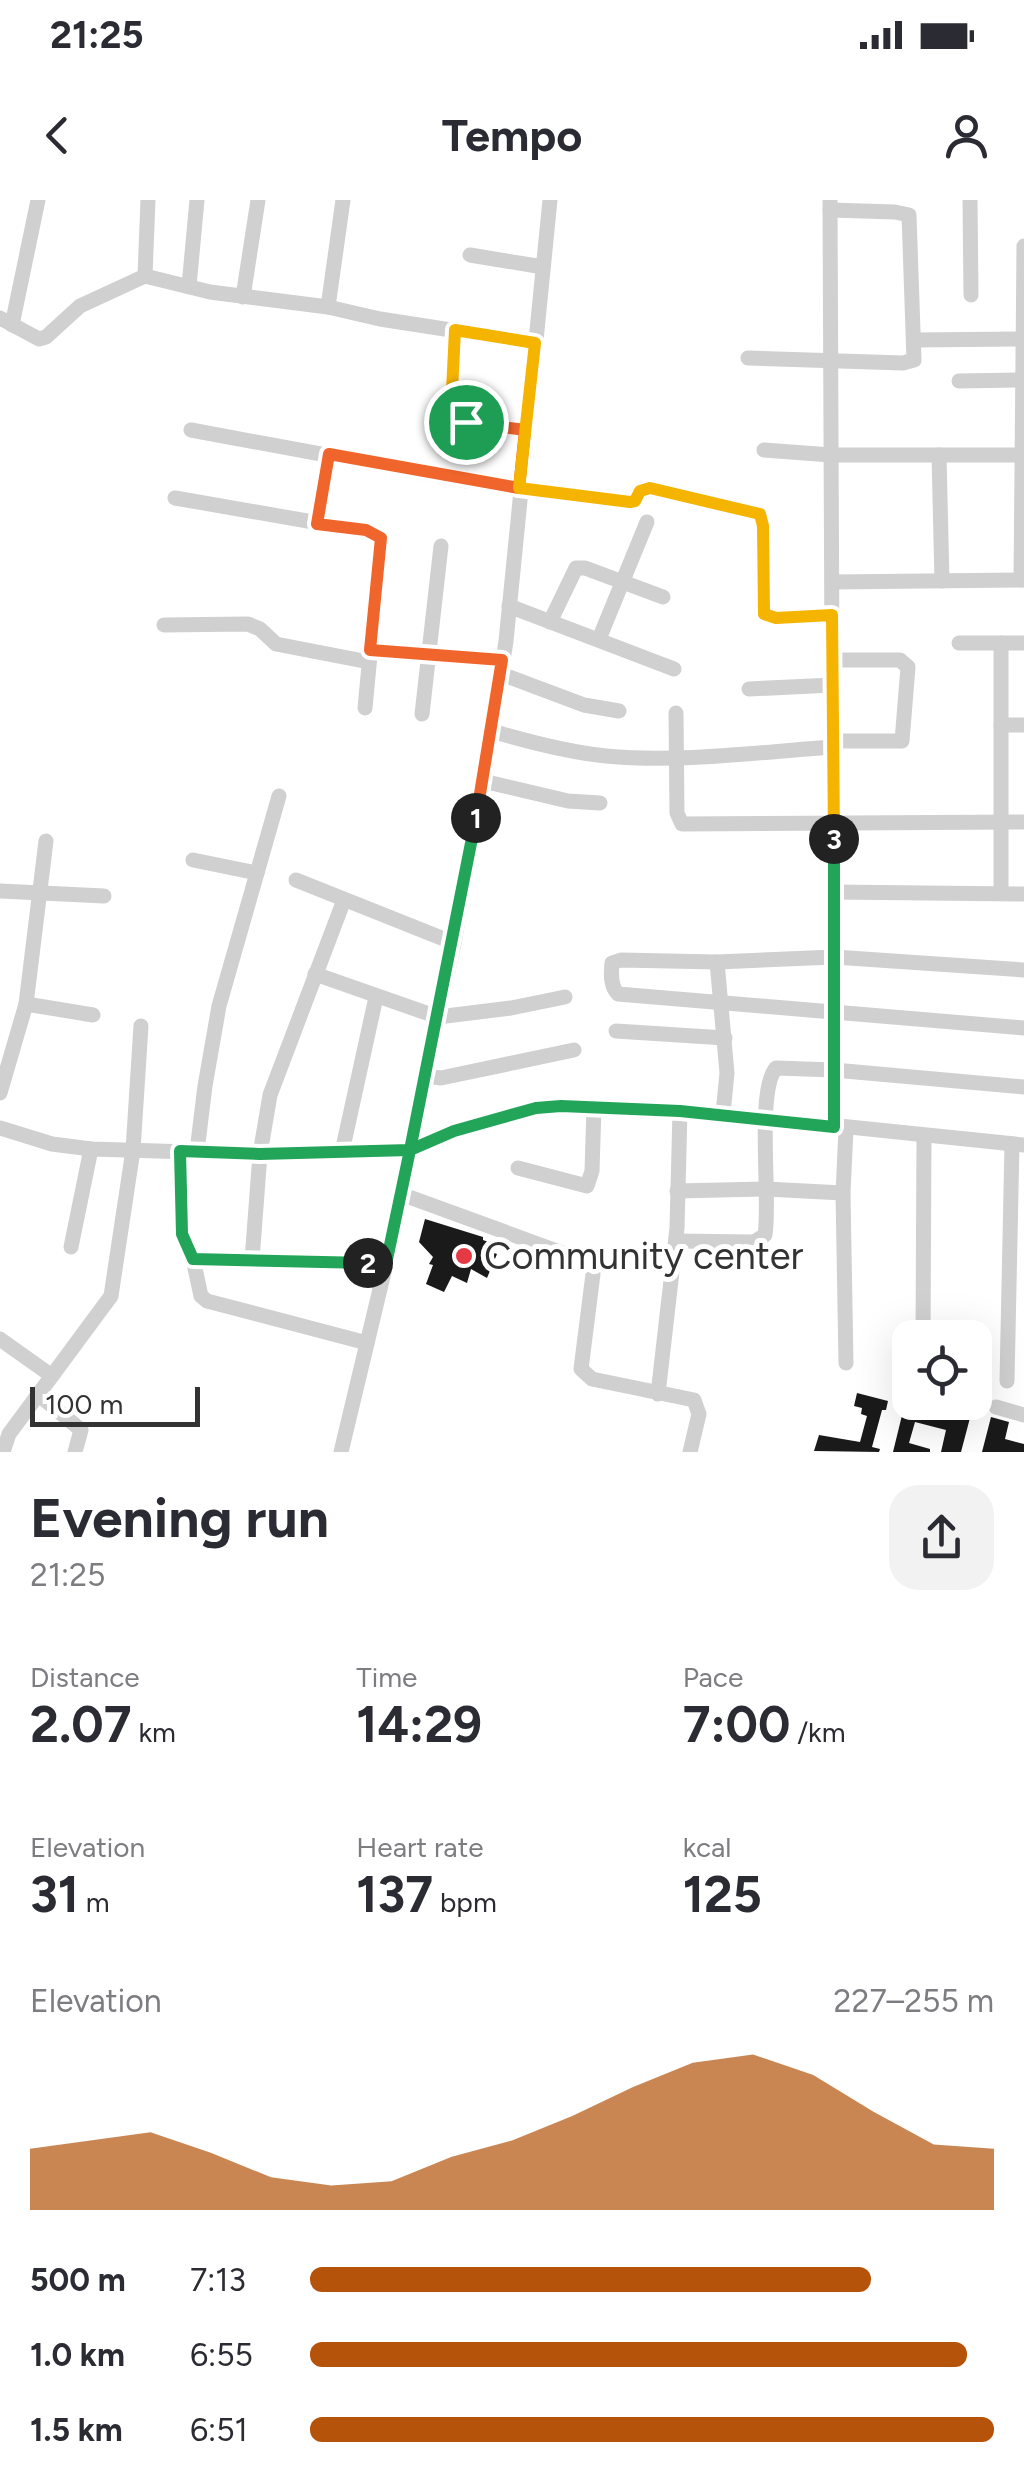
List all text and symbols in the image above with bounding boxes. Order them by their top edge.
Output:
text: 21:25 [50,12,144,58]
icon: back [30,108,85,163]
text: Tempo [442,108,582,162]
icon: person [939,108,994,163]
pin [424,380,509,465]
icon: arrive [439,395,494,450]
pin: 1 [451,793,501,843]
text: 1 [470,801,482,835]
pin: 3 [809,814,859,864]
text: 3 [826,822,842,856]
place label: Community center [484,1233,804,1279]
pin: 2 [343,1238,393,1288]
marker: Community center [453,1245,475,1267]
text: 2 [360,1246,376,1280]
map controls [892,1320,992,1420]
button: locate [892,1320,992,1420]
scale bar [30,1382,200,1426]
text: 100 m [45,1387,123,1421]
text: Evening run [30,1485,329,1551]
button: share [889,1485,994,1590]
text: 21:25 [30,1556,106,1594]
text: Distance [30,1660,140,1694]
text: Time [356,1660,417,1694]
text: Pace [683,1660,743,1694]
text: 2.07 [30,1694,132,1755]
text: 14:29 [356,1694,482,1755]
text: 7:00 [683,1694,790,1755]
text: km [132,1715,176,1749]
text: /km [790,1715,846,1749]
text: Elevation [30,1830,145,1864]
text: Heart rate [356,1830,483,1864]
text: kcal [683,1830,732,1864]
text: 31 [30,1864,79,1925]
text: 137 [356,1864,433,1925]
text: 125 [683,1864,762,1925]
text: m [79,1885,110,1919]
text: bpm [433,1885,497,1919]
text: Elevation [30,1982,162,2020]
text: 227–255 m [834,1982,994,2020]
text: 500 m [30,2261,126,2299]
text: 7:13 [190,2261,246,2299]
text: 1.0 km [30,2336,125,2374]
text: 6:55 [190,2336,253,2374]
text: 1.5 km [30,2411,123,2449]
text: 6:51 [190,2411,248,2449]

